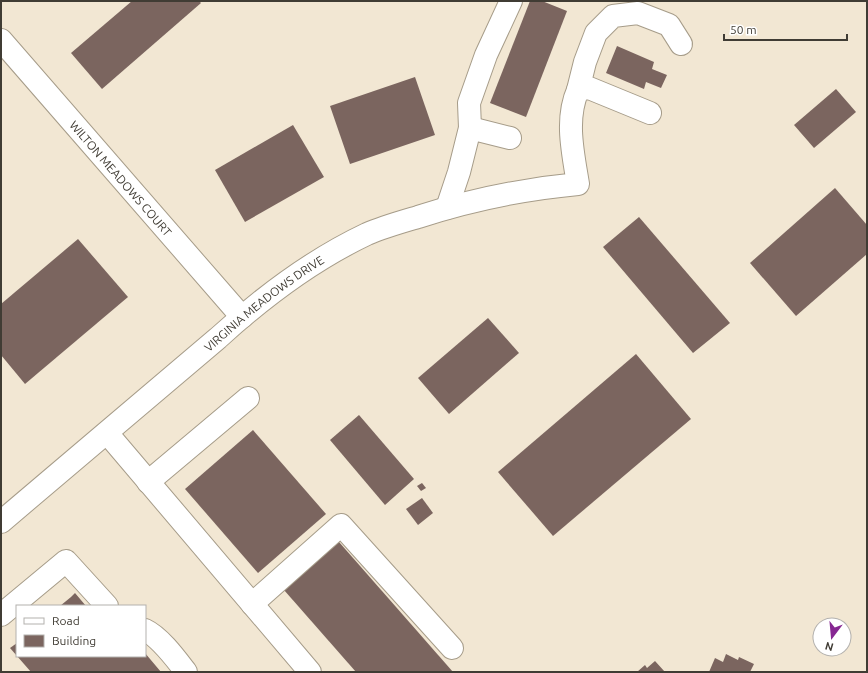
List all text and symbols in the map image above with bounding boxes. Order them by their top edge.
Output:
scale bar [724,16,847,42]
text: 50 m [730,23,757,36]
street label: WILTON MEADOWS COURT [68,118,175,238]
street label: VIRGINIA MEADOWS DRIVE [201,253,326,354]
legend [16,605,146,657]
text: Road [52,614,80,627]
north arrow [812,617,852,657]
text: Building [52,634,96,647]
text: N [824,640,835,654]

